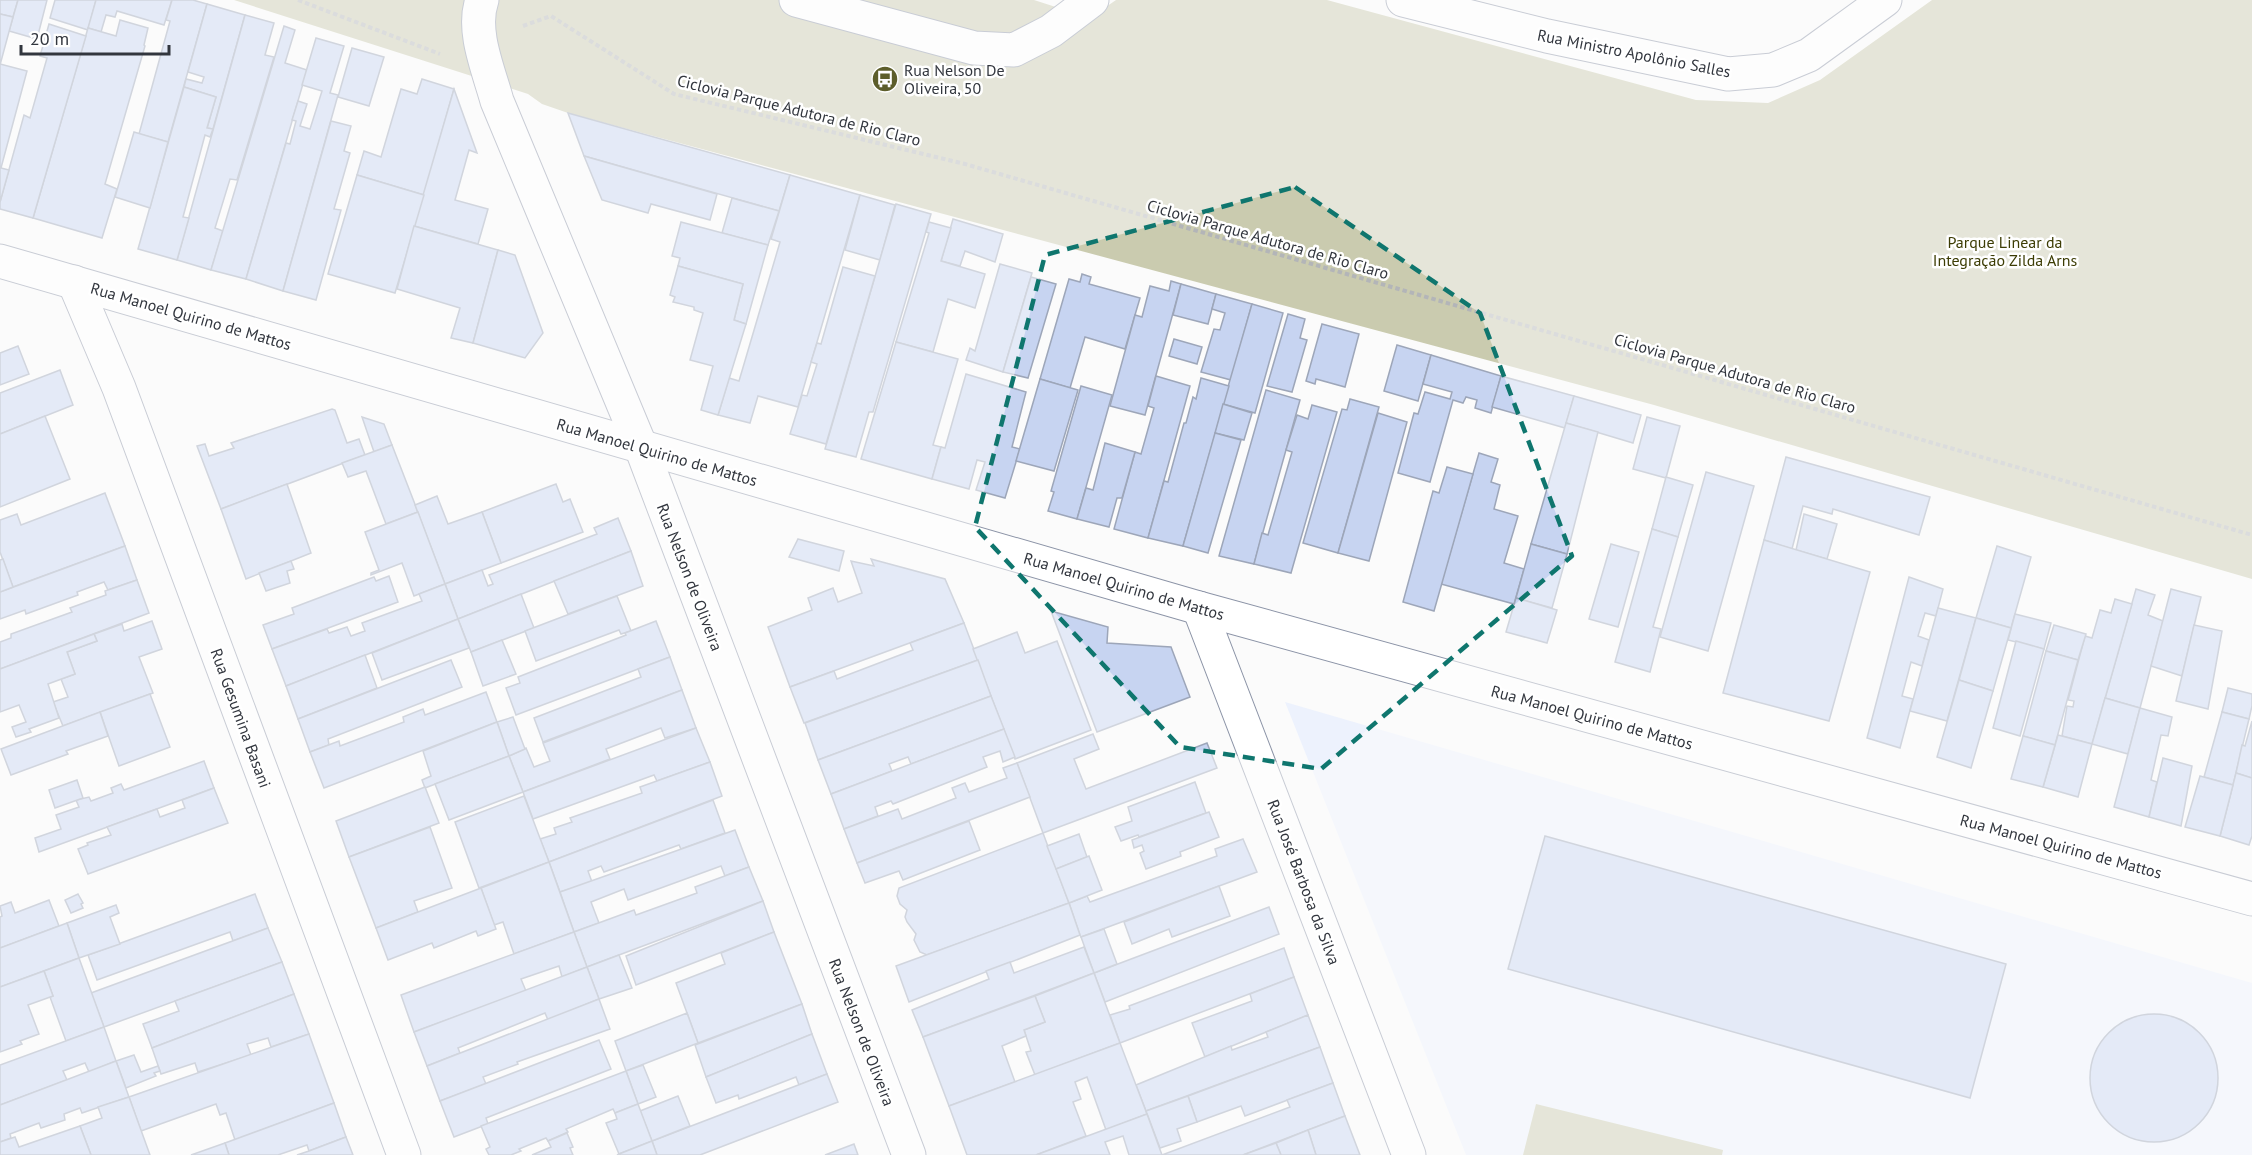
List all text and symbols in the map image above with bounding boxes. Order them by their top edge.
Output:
scale bar [21,18,170,56]
street label: Rua Ministro Apolônio Salles [1536,24,1733,82]
text: 20 m [30,27,69,50]
place label: Rua Nelson De Oliveira, 50 [904,60,1005,98]
bus stop icon: Rua Nelson De Oliveira, 50 [870,64,900,94]
street label: Ciclovia Parque Adutora de Rio Claro [675,70,923,150]
street label: Ciclovia Parque Adutora de Rio Claro [1145,195,1391,283]
park label: Parque Linear da Integração Zilda Arns [1933,232,2078,270]
street label: Rua Manoel Quirino de Mattos [88,278,294,354]
street label: Ciclovia Parque Adutora de Rio Claro [1612,329,1858,417]
street label: Rua Manoel Quirino de Mattos [554,414,760,490]
street label: Rua Nelson de Oliveira [653,500,727,654]
street label: Rua Manoel Quirino de Mattos [1021,548,1227,624]
street label: Rua Gesumina Basani [207,646,275,790]
street label: Rua Manoel Quirino de Mattos [1489,680,1695,754]
street label: Rua José Barbosa da Silva [1263,797,1345,967]
street label: Rua Manoel Quirino de Mattos [1958,809,2164,883]
street label: Rua Nelson de Oliveira [825,955,899,1109]

